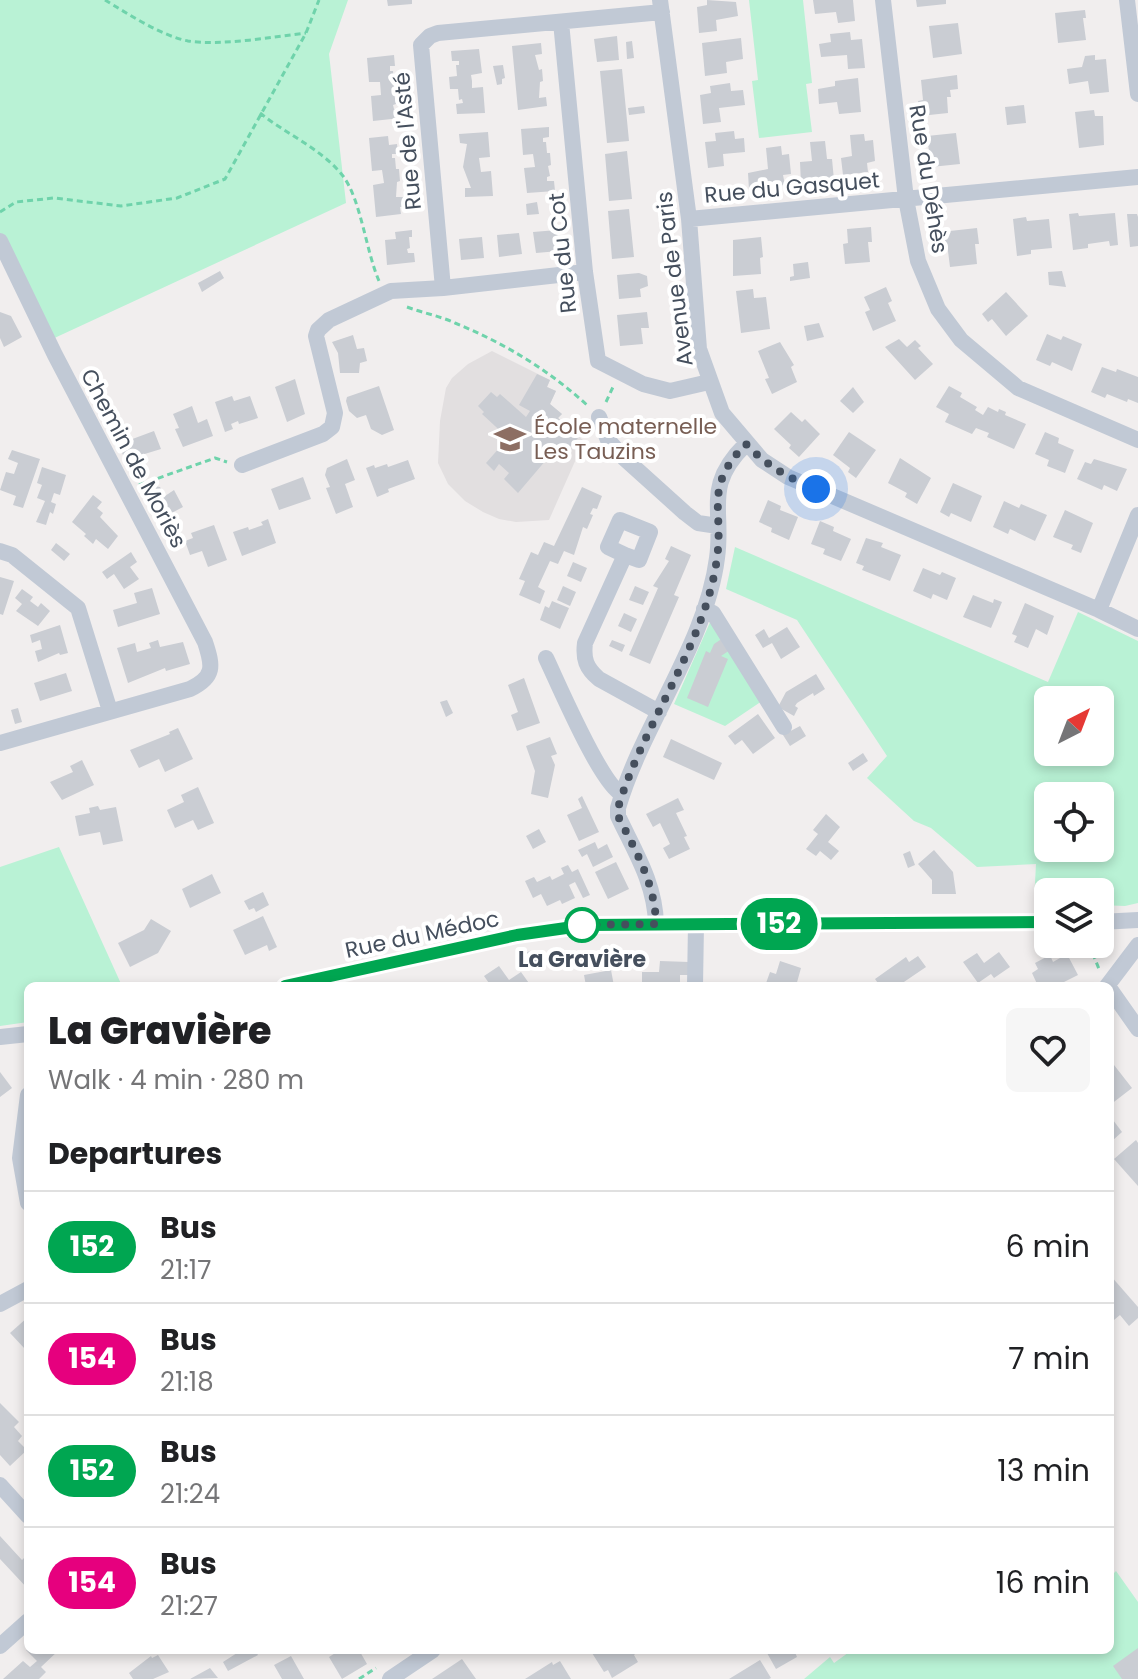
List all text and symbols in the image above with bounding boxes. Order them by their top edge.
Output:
street label: Rue de l'Asté [386,71,429,211]
street label: Rue du Déhès [901,102,956,256]
street label: Rue du Gasquet [703,164,881,211]
street label: Avenue de Paris [648,190,701,368]
street label: Rue du Cot [541,191,584,315]
street label: Chemin de Moriès [73,363,194,553]
place label: École maternelle Les Tauzins [534,411,717,467]
school or university icon: École maternelle Les Tauzins [493,422,527,456]
your location [796,469,836,509]
north arrow [1034,686,1114,766]
map controls [1034,686,1114,958]
button: locate [1034,782,1114,862]
button: layers [1034,878,1114,958]
line badge: 152 [733,898,825,950]
street label: Rue du Médoc [342,903,502,966]
text: 152 [757,904,801,943]
marker: La Gravière [565,908,599,942]
place label: La Gravière [518,944,646,975]
text: La Gravière [48,1004,272,1057]
button: heart [1006,1008,1090,1092]
text: Walk · 4 min · 280 m [48,1062,304,1098]
text: Departures [48,1132,222,1175]
text: Bus [160,1206,217,1249]
text: 6 min [1005,1225,1090,1268]
text: 152 [70,1227,114,1266]
text: 21:17 [160,1252,211,1288]
text: Bus [160,1318,217,1361]
text: 7 min [1008,1337,1090,1380]
text: 154 [68,1339,116,1378]
text: 21:18 [160,1364,214,1400]
text: Bus [160,1430,217,1473]
text: 13 min [997,1449,1090,1492]
text: 152 [70,1451,114,1490]
text: 21:24 [160,1476,220,1512]
text: Bus [160,1542,217,1585]
text: 16 min [996,1561,1090,1604]
text: 154 [68,1563,116,1602]
text: 21:27 [160,1588,218,1624]

